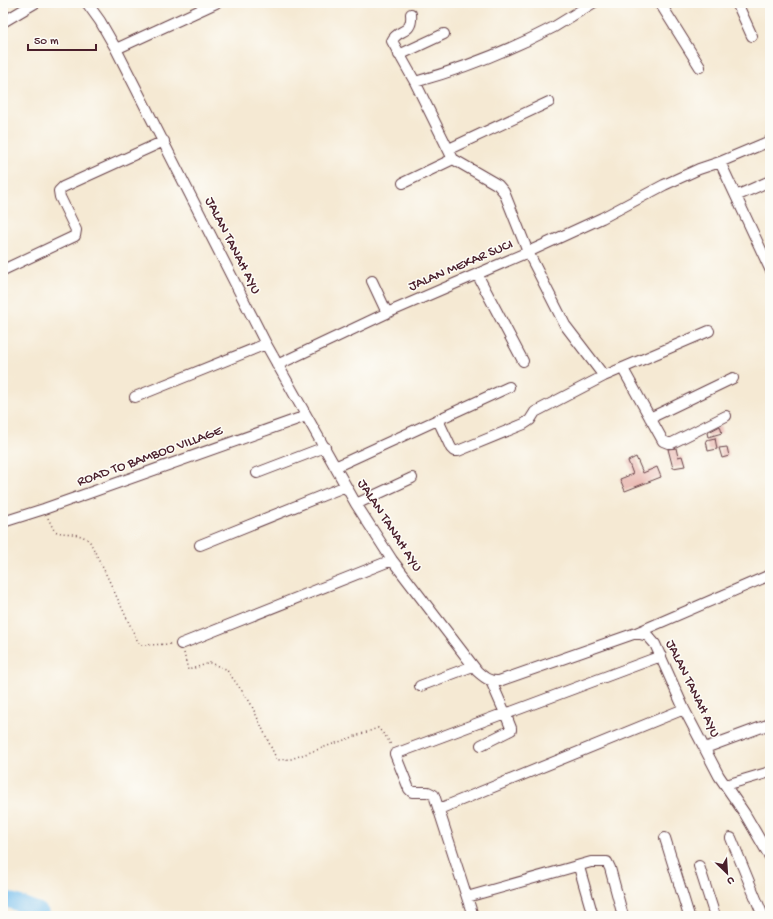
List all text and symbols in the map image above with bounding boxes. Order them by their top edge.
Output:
scale bar [28,26,96,52]
text: 50 m [34,35,59,49]
street label: JALAN TANAH AYU [200,195,264,297]
street label: JALAN MEKAR SUCI [406,236,516,296]
street label: ROAD TO BAMBOO VILLAGE [75,422,226,491]
street label: JALAN TANAH AYU [353,477,425,575]
street label: JALAN TANAH AYU [661,637,723,741]
north arrow [707,853,747,893]
text: U [724,873,736,887]

